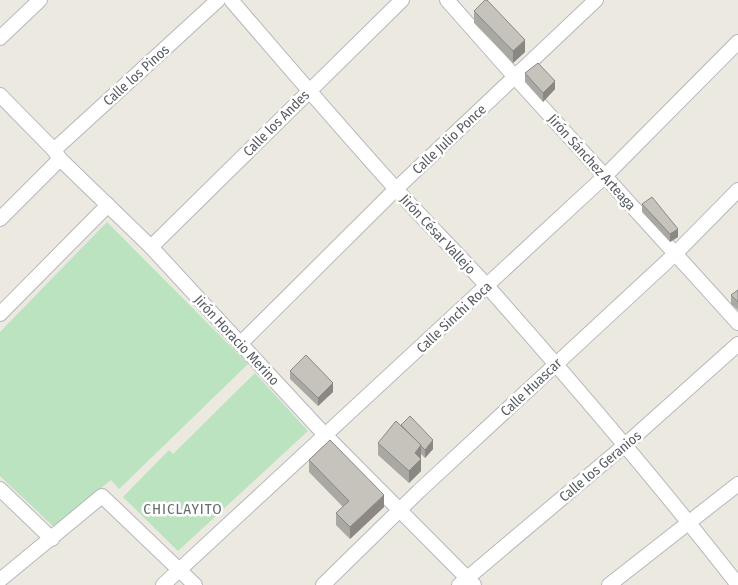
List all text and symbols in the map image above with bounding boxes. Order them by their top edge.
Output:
street label: Calle los Pinos [100,41,173,109]
street label: Calle los Andes [240,87,313,160]
street label: Calle Julio Ponce [409,101,490,178]
street label: Jirón Sánchez Arteaga [544,111,639,214]
street label: Jirón César Vallejo [396,191,479,278]
street label: Calle Sinchi Roca [413,278,496,357]
street label: Jirón Horacio Merino [190,292,283,389]
street label: Calle Huascar [497,355,566,420]
street label: Calle los Geranios [556,427,645,506]
district label: CHICLAYITO [143,500,223,518]

